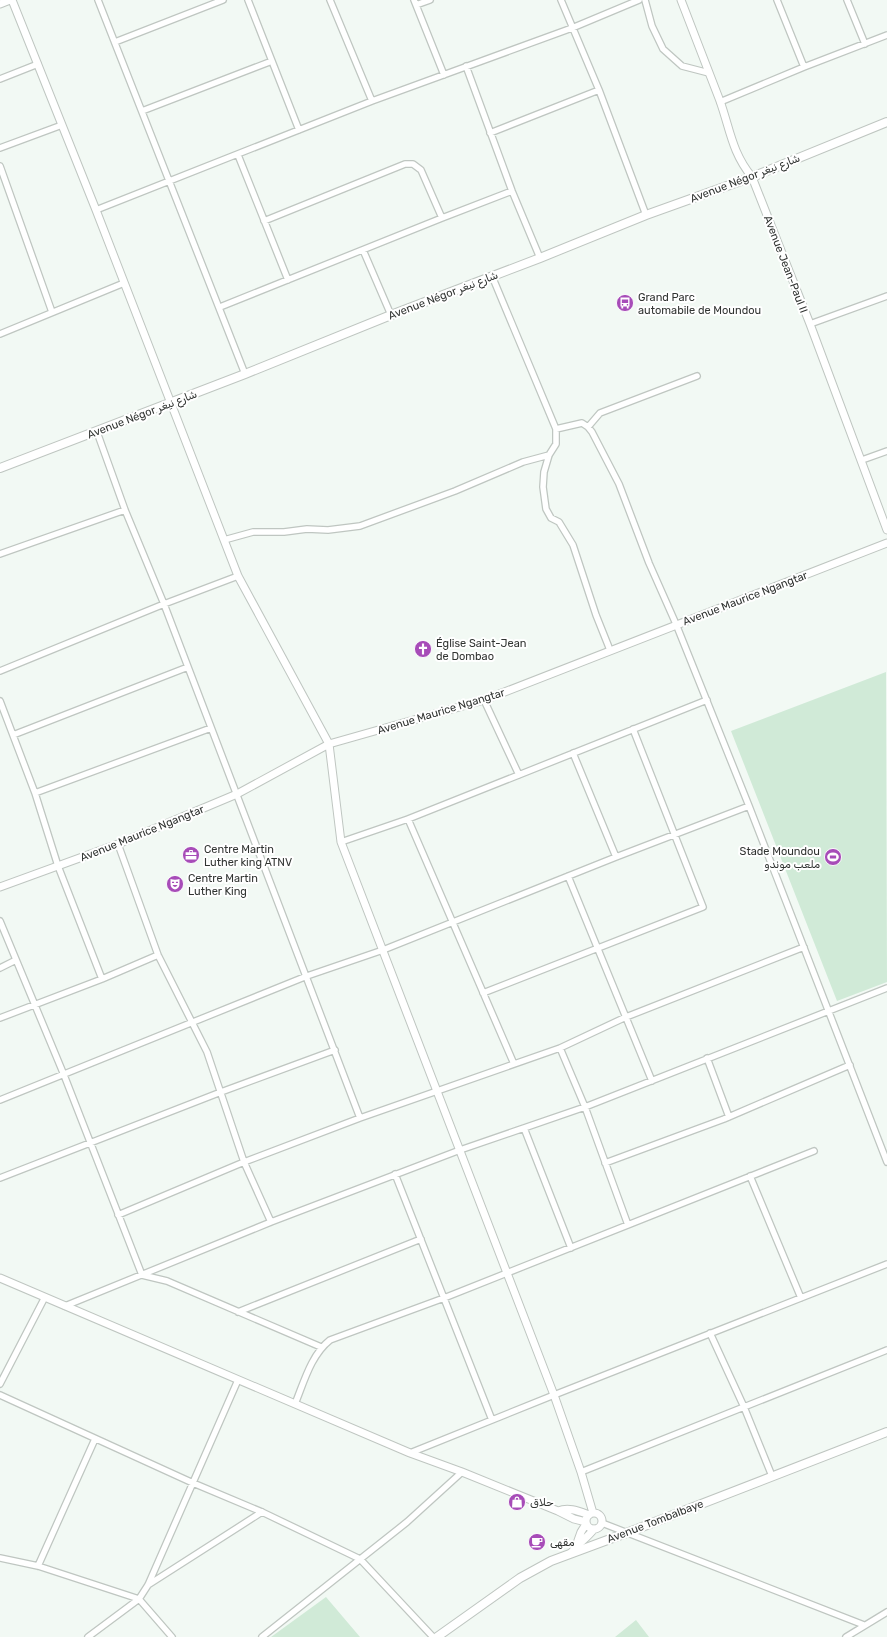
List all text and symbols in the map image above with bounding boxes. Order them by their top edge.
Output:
street label: Avenue Négor شارع نيغر [688,151,803,207]
street label: Avenue Jean-Paul II [761,214,810,315]
street label: Avenue Négor شارع نيغر [386,268,501,324]
place label: Grand Parc automabile de Moundou [638,291,761,317]
bus stop icon: Grand Parc automabile de Moundou [615,293,635,313]
street label: Avenue Négor شارع نيغر [85,387,200,443]
street label: Avenue Maurice Ngangtar [681,568,810,628]
place label: Église Saint-Jean de Dombao [436,637,526,663]
church icon: Église Saint-Jean de Dombao [413,639,433,659]
street label: Avenue Maurice Ngangtar [376,686,507,737]
street label: Avenue Maurice Ngangtar [78,802,207,864]
place label: Centre Martin Luther king ATNV [204,843,292,869]
office icon: Centre Martin Luther king ATNV [181,845,201,865]
place label: Stade Moundou ملعب موندو [740,845,820,872]
sports icon: Stade Moundou ملعب موندو [823,847,843,867]
place label: Centre Martin Luther King [188,872,258,898]
theatre icon: Centre Martin Luther King [165,874,185,894]
shop icon: حلاق [507,1492,527,1512]
place label: حلاق [530,1496,554,1509]
street label: Avenue Tombalbaye [605,1497,705,1546]
cafe icon: مقهى [527,1532,547,1552]
place label: مقهى [550,1536,575,1549]

